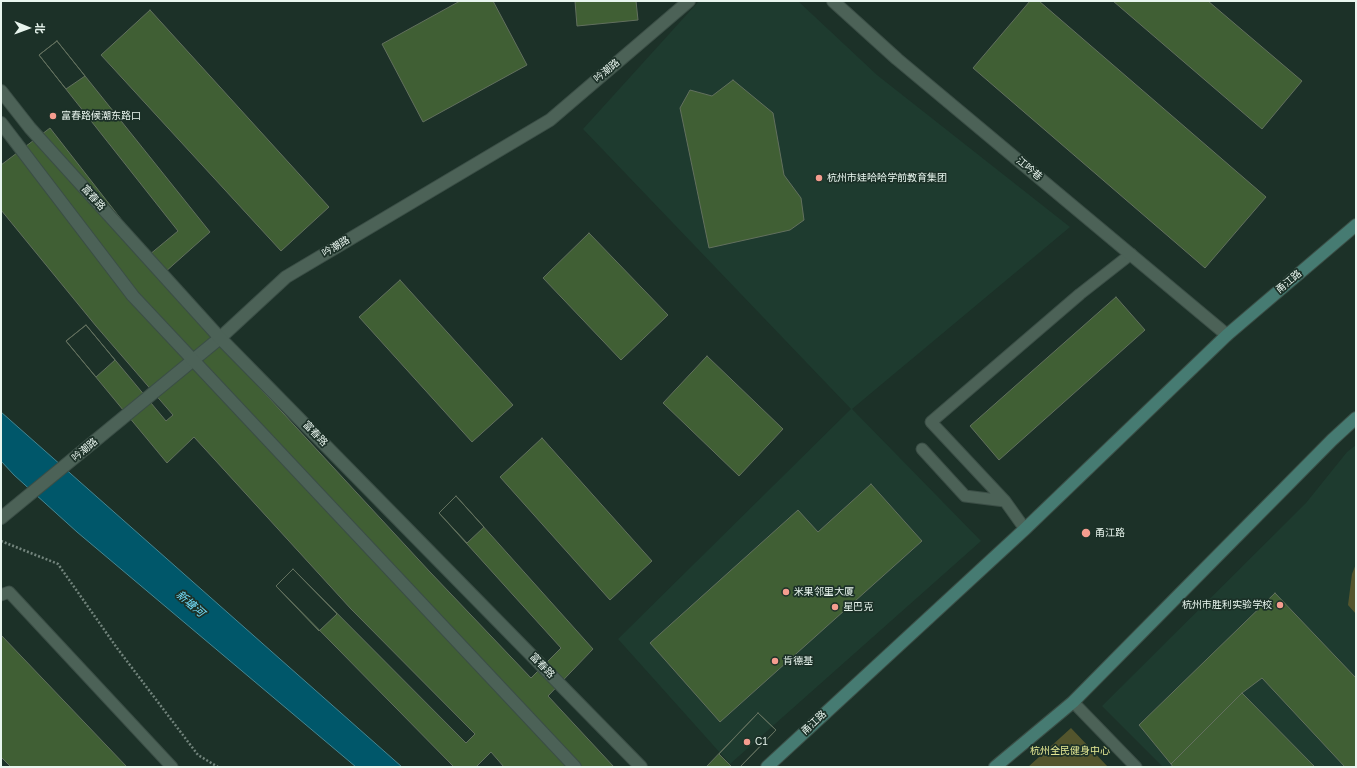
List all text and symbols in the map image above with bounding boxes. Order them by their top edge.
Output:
north arrow [8,8,48,48]
text: 北 [34,23,46,34]
street label: 吟潮路 [592,57,622,85]
place label: 富春路候潮东路口 [61,110,141,122]
marker: 富春路候潮东路口 [48,111,58,121]
street label: 江吟巷 [1014,155,1044,183]
place label: 杭州市娃哈哈学前教育集团 [827,172,947,184]
marker: 杭州市娃哈哈学前教育集团 [814,173,824,183]
street label: 富春路 [79,183,107,213]
street label: 吟潮路 [320,234,352,260]
street label: 甬江路 [1274,268,1304,296]
street label: 富春路 [300,419,330,449]
street label: 吟潮路 [70,436,100,464]
marker: 甬江路 [1080,527,1092,539]
place label: 甬江路 [1095,527,1125,539]
place label: 米果邻里大厦 [794,586,854,598]
marker: 米果邻里大厦 [781,587,791,597]
water label: 新塘河 [173,588,207,620]
place label: 杭州市胜利实验学校 [1182,599,1272,611]
marker: 杭州市胜利实验学校 [1275,600,1285,610]
place label: 星巴克 [843,601,873,613]
marker: 星巴克 [830,602,840,612]
street label: 富春路 [527,651,557,681]
place label: 肯德基 [783,655,813,667]
marker: 肯德基 [770,656,780,666]
street label: 甬江路 [799,708,829,738]
place label: C1 [755,736,768,748]
marker: C1 [742,737,752,747]
park label: 杭州全民健身中心 [1030,745,1110,757]

